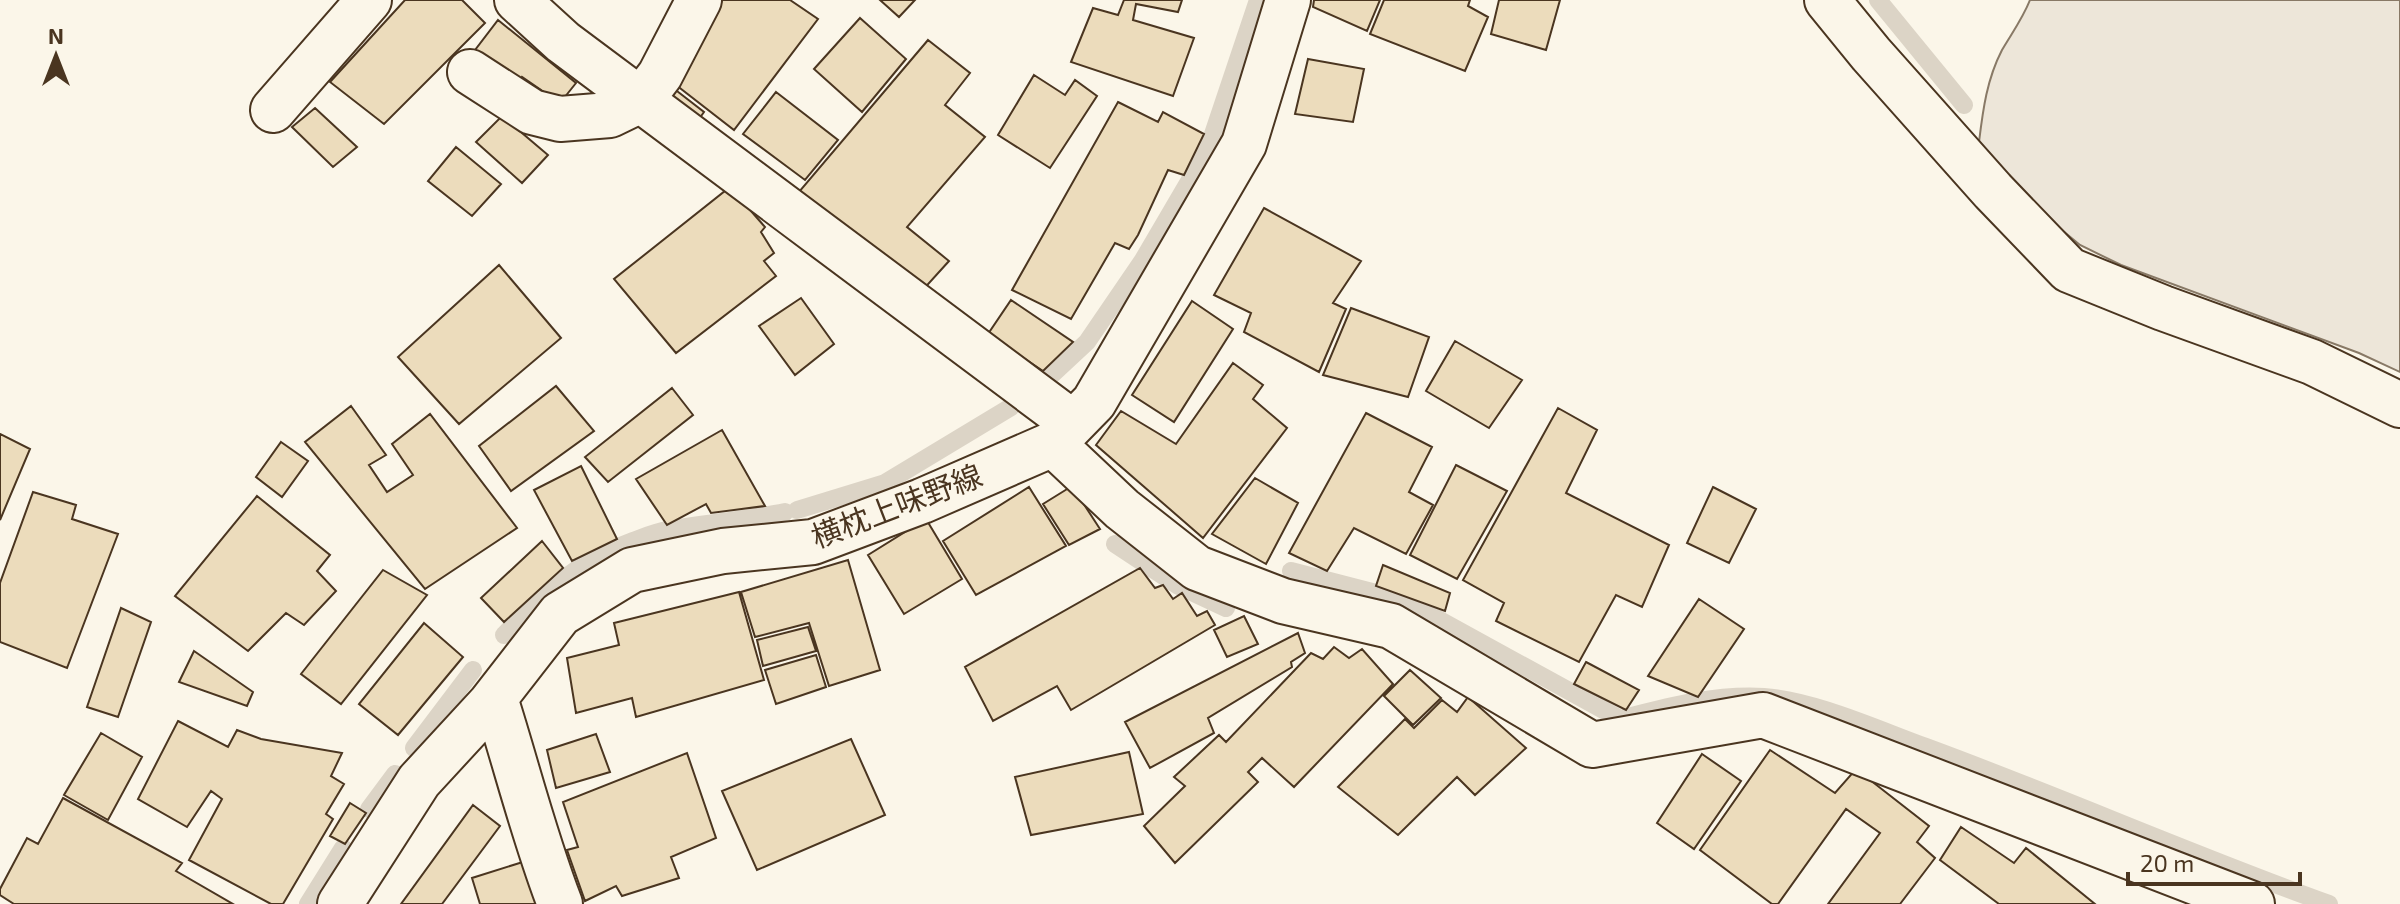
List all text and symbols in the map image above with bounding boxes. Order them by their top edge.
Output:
north arrow [16,16,96,96]
text: N [48,22,64,48]
street label: 横枕上味野線 [806,456,987,554]
scale bar [2128,836,2300,886]
text: 20 m [2140,848,2194,877]

